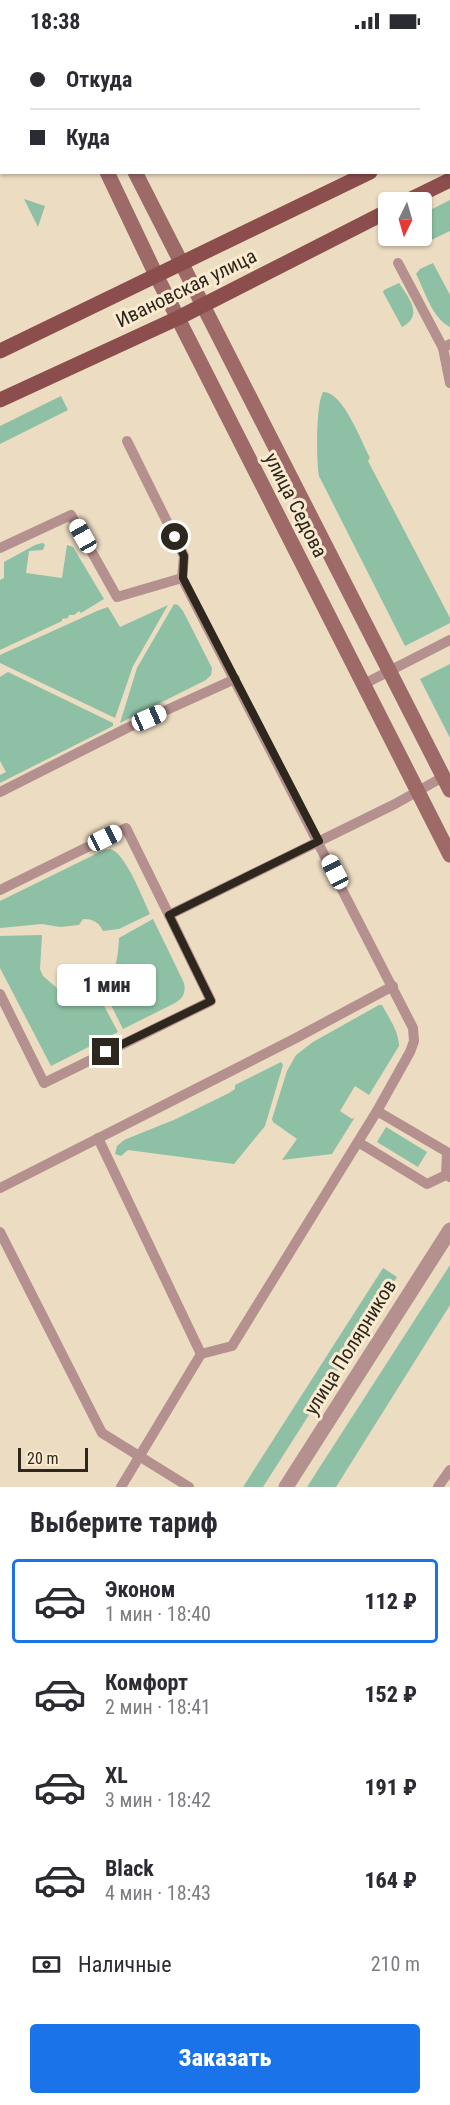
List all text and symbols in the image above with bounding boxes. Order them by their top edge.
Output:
text: 18:38 [30,9,81,34]
text: Откуда [66,67,132,92]
text: Куда [66,125,110,150]
north arrow [378,192,432,246]
map controls [378,192,432,246]
street label: Ивановская улица [112,244,260,332]
street label: улица Седова [259,449,333,561]
car [66,516,100,556]
route start [161,523,188,550]
car [129,702,169,734]
car [85,822,125,854]
car [319,852,351,892]
callout: 1 мин [57,965,156,1007]
text: 1 мин [83,973,130,997]
route end [92,1038,119,1065]
street label: улица Полярников [299,1275,401,1419]
scale bar [18,1445,88,1472]
text: 20 m [27,1449,59,1468]
text: Выберите тариф [30,1507,218,1539]
icon: car [33,1574,87,1628]
text: Эконом [105,1577,175,1602]
text: 112 ₽ [364,1589,417,1614]
text: 1 мин · 18:40 [105,1602,211,1626]
icon: car [33,1667,87,1721]
text: Комфорт [105,1670,188,1695]
text: 152 ₽ [364,1682,417,1707]
text: 2 мин · 18:41 [105,1695,211,1719]
icon: car [33,1760,87,1814]
text: XL [105,1763,128,1788]
text: 191 ₽ [364,1775,417,1800]
text: 3 мин · 18:42 [105,1788,211,1812]
icon: car [33,1853,87,1907]
text: Black [105,1856,154,1881]
text: 164 ₽ [364,1868,417,1893]
text: 4 мин · 18:43 [105,1881,211,1905]
icon: cash [30,1948,63,1981]
text: Наличные [78,1952,172,1977]
text: 210 m [371,1952,420,1976]
button: Заказать [30,2024,420,2093]

